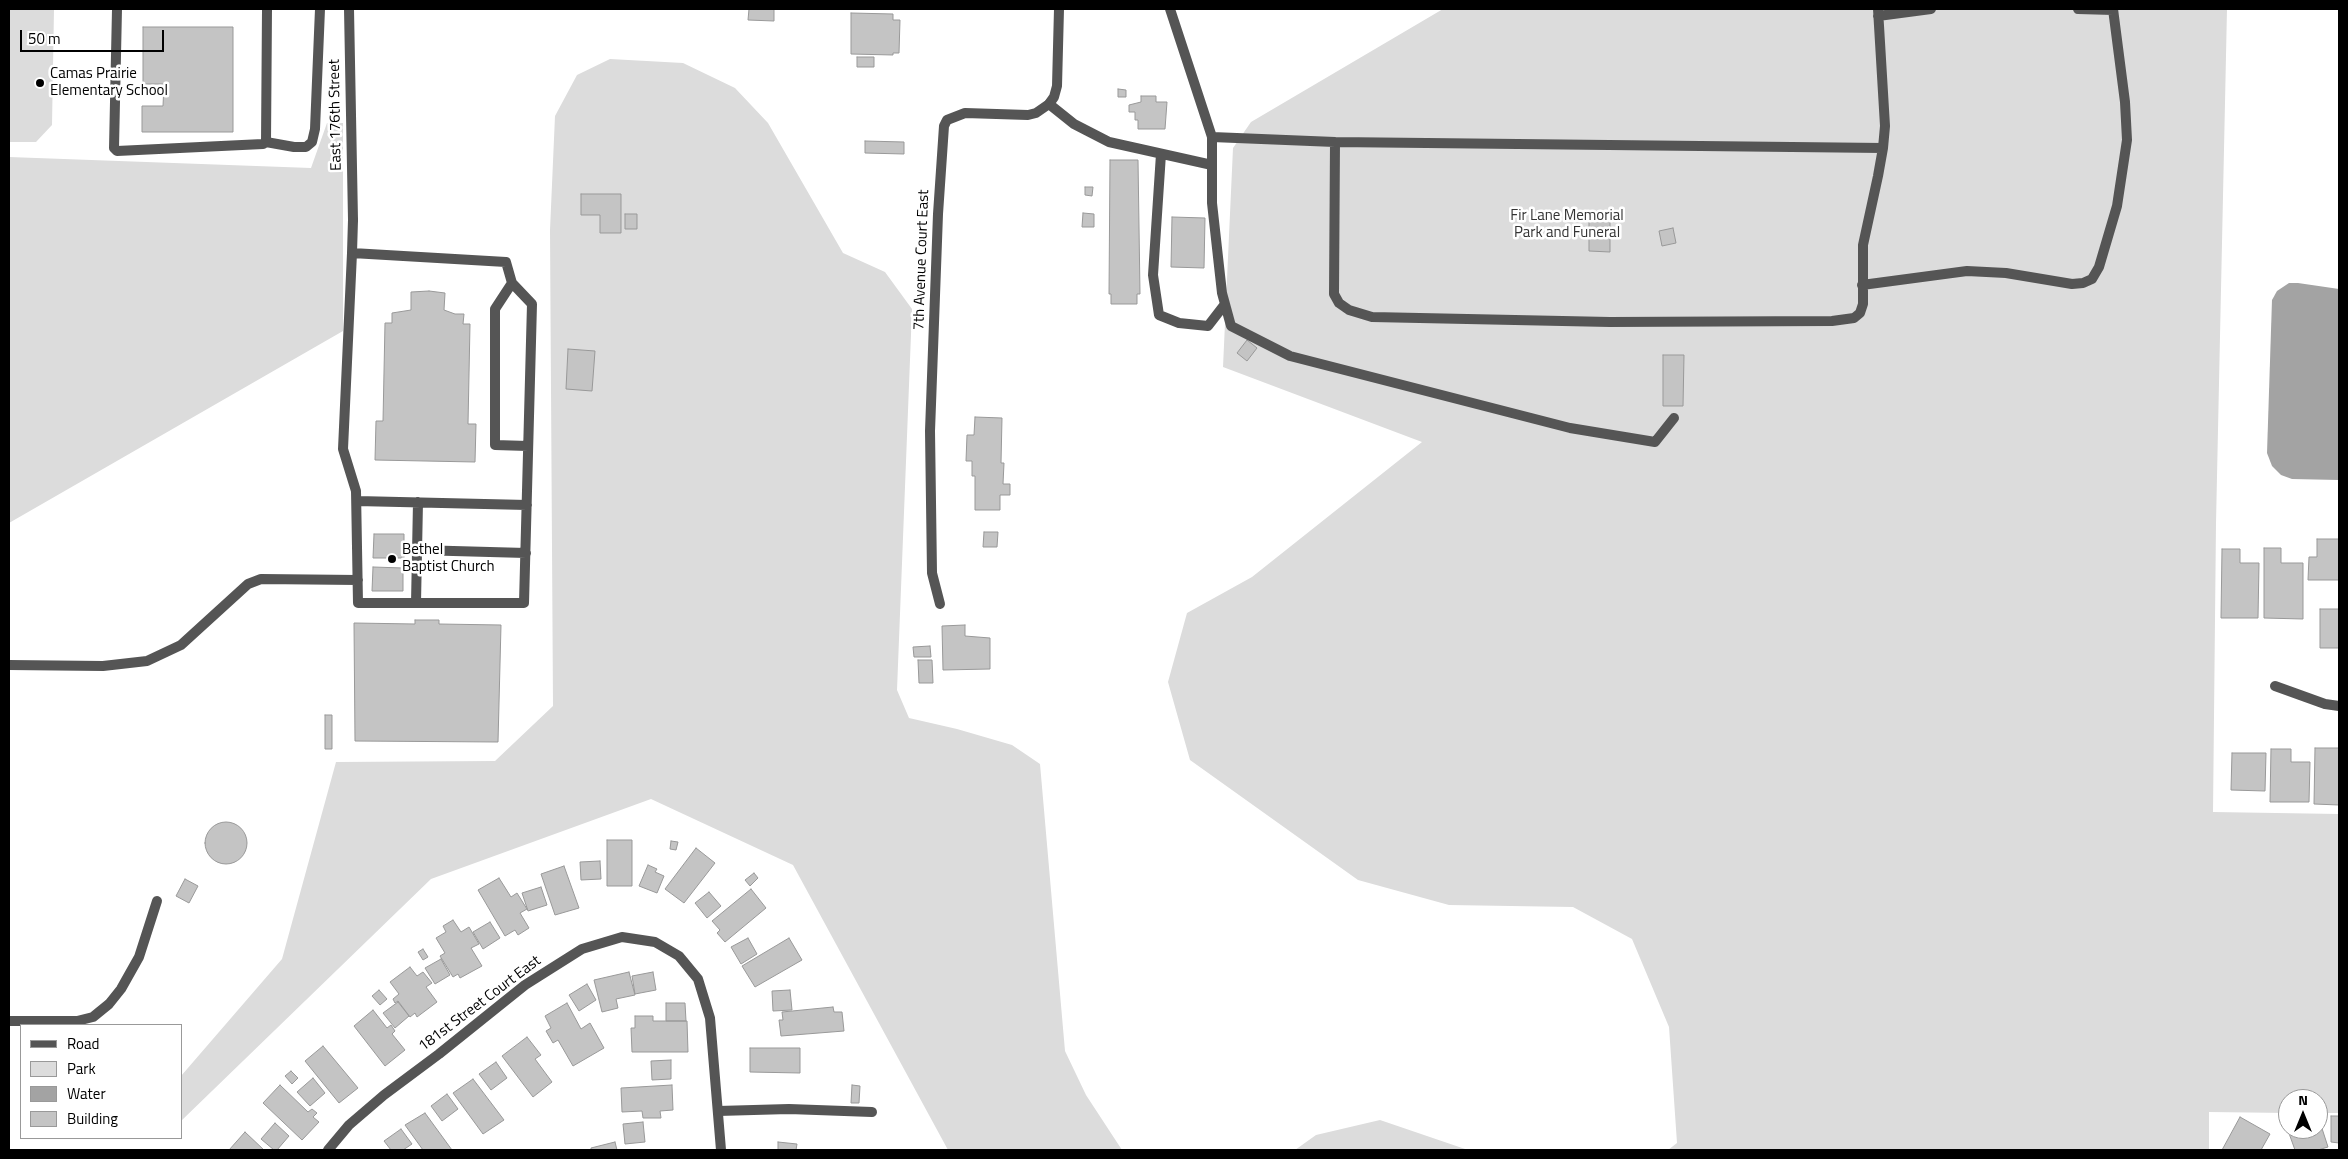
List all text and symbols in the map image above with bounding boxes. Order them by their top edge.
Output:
scale bar [22,20,166,52]
text: 50 m [28,27,61,50]
street label: East 176th Street [326,59,346,171]
place label: Camas Prairie Elementary School [50,65,168,100]
marker: Camas Prairie Elementary School [34,77,46,89]
street label: 7th Avenue Court East [911,189,933,331]
park label: Fir Lane Memorial Park and Funeral [1510,207,1624,242]
place label: Bethel Baptist Church [402,541,495,576]
marker: Bethel Baptist Church [386,553,398,565]
street label: 181st Street Court East [415,952,545,1056]
legend [20,1024,182,1139]
text: Road [67,1032,99,1055]
text: Park [67,1057,96,1080]
text: Water [67,1082,106,1105]
north arrow [2278,1089,2328,1139]
text: N [2298,1089,2308,1110]
text: Building [67,1107,118,1130]

